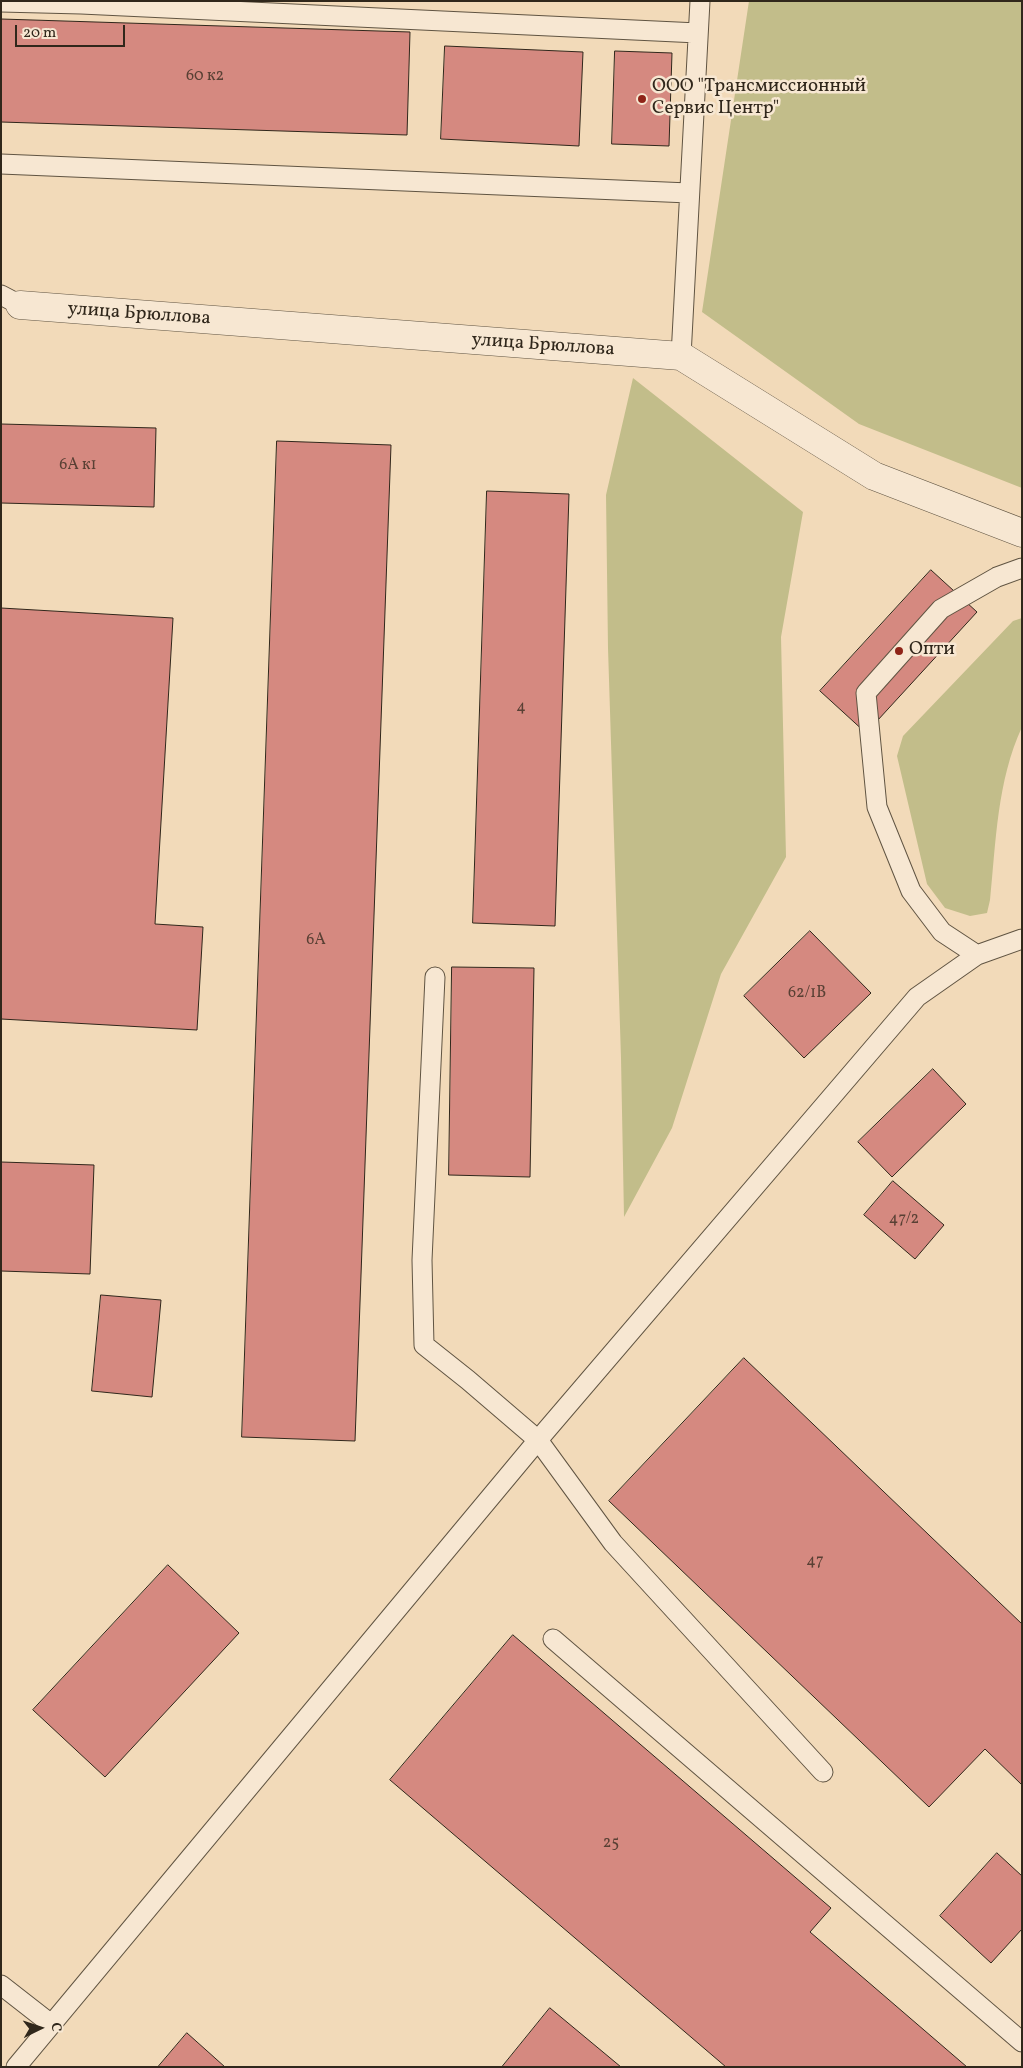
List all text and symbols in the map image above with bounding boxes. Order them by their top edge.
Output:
scale bar [18,15,128,47]
text: 20 m [23,23,56,44]
house number: 60 к2 [186,67,224,87]
place label: ООО "Трансмиссионный Сервис Центр" [652,77,866,121]
marker: ООО "Трансмиссионный Сервис Центр" [636,93,648,105]
street label: улица Брюллова [67,299,211,331]
street label: улица Брюллова [471,330,615,362]
house number: 6А к1 [59,456,97,476]
place label: Опти [909,640,955,662]
marker: Опти [893,645,905,657]
house number: 4 [516,698,526,718]
house number: 6А [306,931,326,951]
house number: 62/1В [788,984,826,1004]
house number: 47/2 [889,1210,919,1230]
house number: 47 [806,1552,824,1572]
house number: 25 [603,1834,619,1854]
north arrow [15,2003,65,2053]
text: С [46,2022,65,2032]

